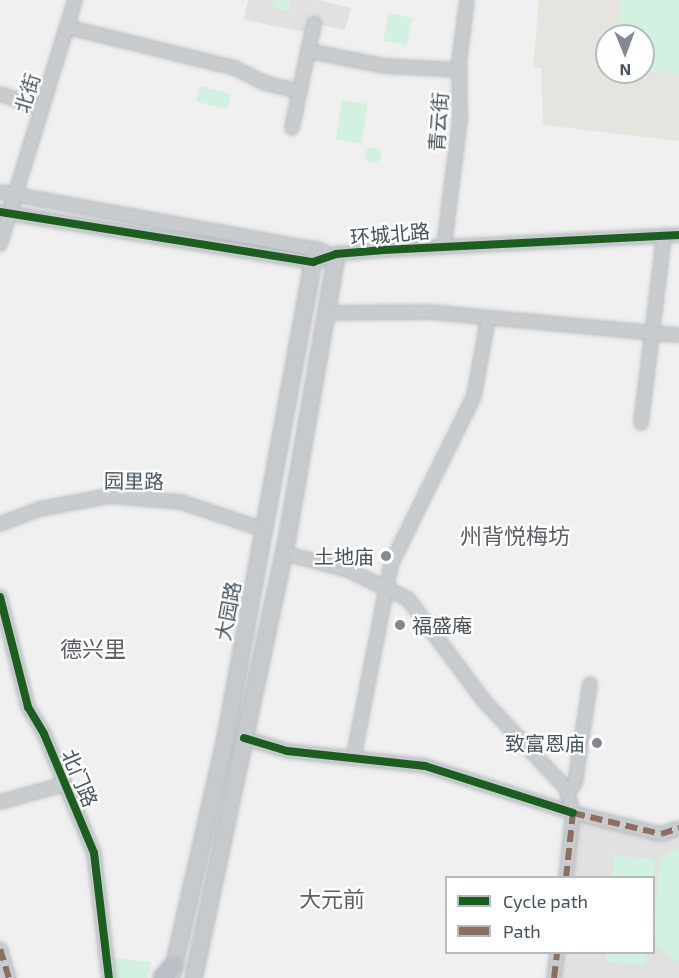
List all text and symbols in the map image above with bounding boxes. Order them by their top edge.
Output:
north arrow [595,24,655,84]
text: N [619,61,631,80]
street label: 北街 [10,70,44,116]
street label: 青云街 [424,91,452,153]
street label: 环城北路 [349,219,431,249]
street label: 园里路 [104,468,164,494]
district label: 州背悦梅坊 [460,523,570,549]
place label: 土地庙 [314,544,374,568]
marker: 土地庙 [379,549,393,563]
street label: 大园路 [210,579,246,643]
place label: 福盛庵 [412,613,472,637]
marker: 福盛庵 [393,618,407,632]
district label: 德兴里 [60,636,126,662]
place label: 致富恩庙 [505,731,585,755]
marker: 致富恩庙 [590,736,604,750]
street label: 北门路 [57,746,103,810]
legend [445,876,655,954]
district label: 大元前 [299,886,365,912]
text: Cycle path [503,890,588,912]
text: Path [503,920,541,942]

